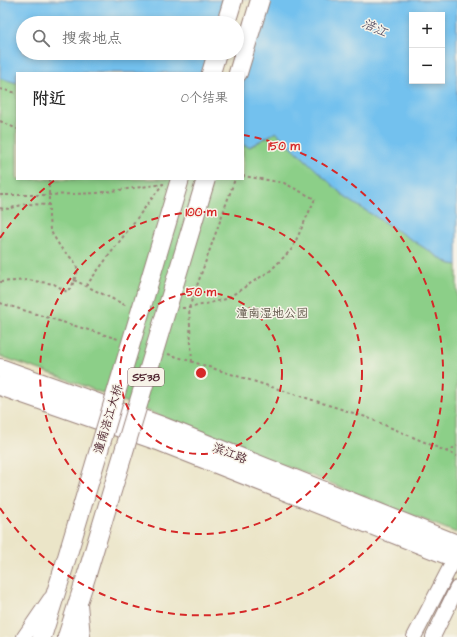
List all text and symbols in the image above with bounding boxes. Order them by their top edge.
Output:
map controls [409,12,445,84]
button: + [409,12,445,48]
water label: 涪江 [359,14,391,42]
search box [16,16,244,60]
icon: search [30,27,52,49]
text: 搜索地点 [62,28,122,49]
button: − [409,48,445,84]
text: 附近 [32,87,66,111]
text: 0个结果 [181,89,228,107]
text: 150 m [268,138,301,155]
text: 100 m [186,204,217,221]
text: 50 m [186,284,217,301]
park label: 潼南湿地公园 [236,305,308,322]
centre of rings [194,366,208,380]
road number: S538 [128,368,164,386]
street label: 潼南涪江大桥 [90,381,127,456]
street label: 滨江路 [210,439,250,468]

